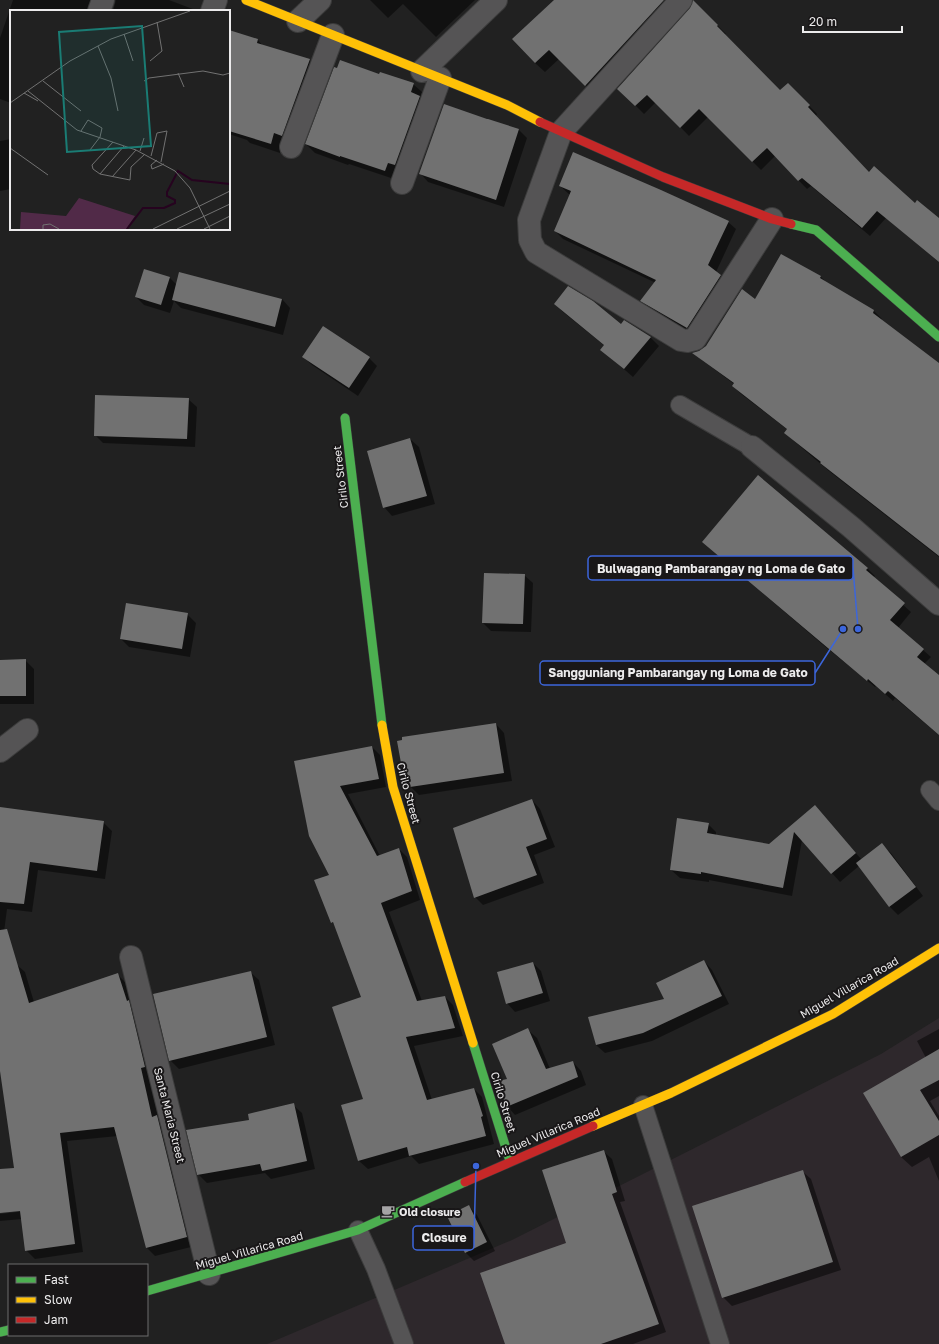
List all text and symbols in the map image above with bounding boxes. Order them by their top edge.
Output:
scale bar [803,8,902,34]
inset map [10,10,230,230]
text: 20 m [809,14,837,29]
street label: Cirilo Street [330,445,350,509]
callout: Bulwagang Pambarangay ng Loma de Gato [588,556,853,580]
text: Bulwagang Pambarangay ng Loma de Gato [597,561,845,576]
callout: Sangguniang Pambarangay ng Loma de Gato [540,661,815,685]
text: Sangguniang Pambarangay ng Loma de Gato [548,665,808,680]
street label: Cirilo Street [395,761,423,825]
street label: Miguel Villarica Road [798,954,900,1020]
street label: Santa Maria Street [152,1066,188,1164]
street label: Cirilo Street [489,1070,519,1134]
street label: Miguel Villarica Road [494,1104,602,1160]
cafe icon: Old closure [380,1203,396,1219]
place label: Old closure [399,1205,461,1218]
callout: Closure [413,1226,474,1250]
street label: Miguel Villarica Road [194,1228,304,1272]
text: Closure [421,1230,467,1245]
legend [8,1264,148,1336]
text: Fast [44,1272,69,1287]
text: Slow [44,1292,72,1307]
text: Jam [44,1312,68,1327]

